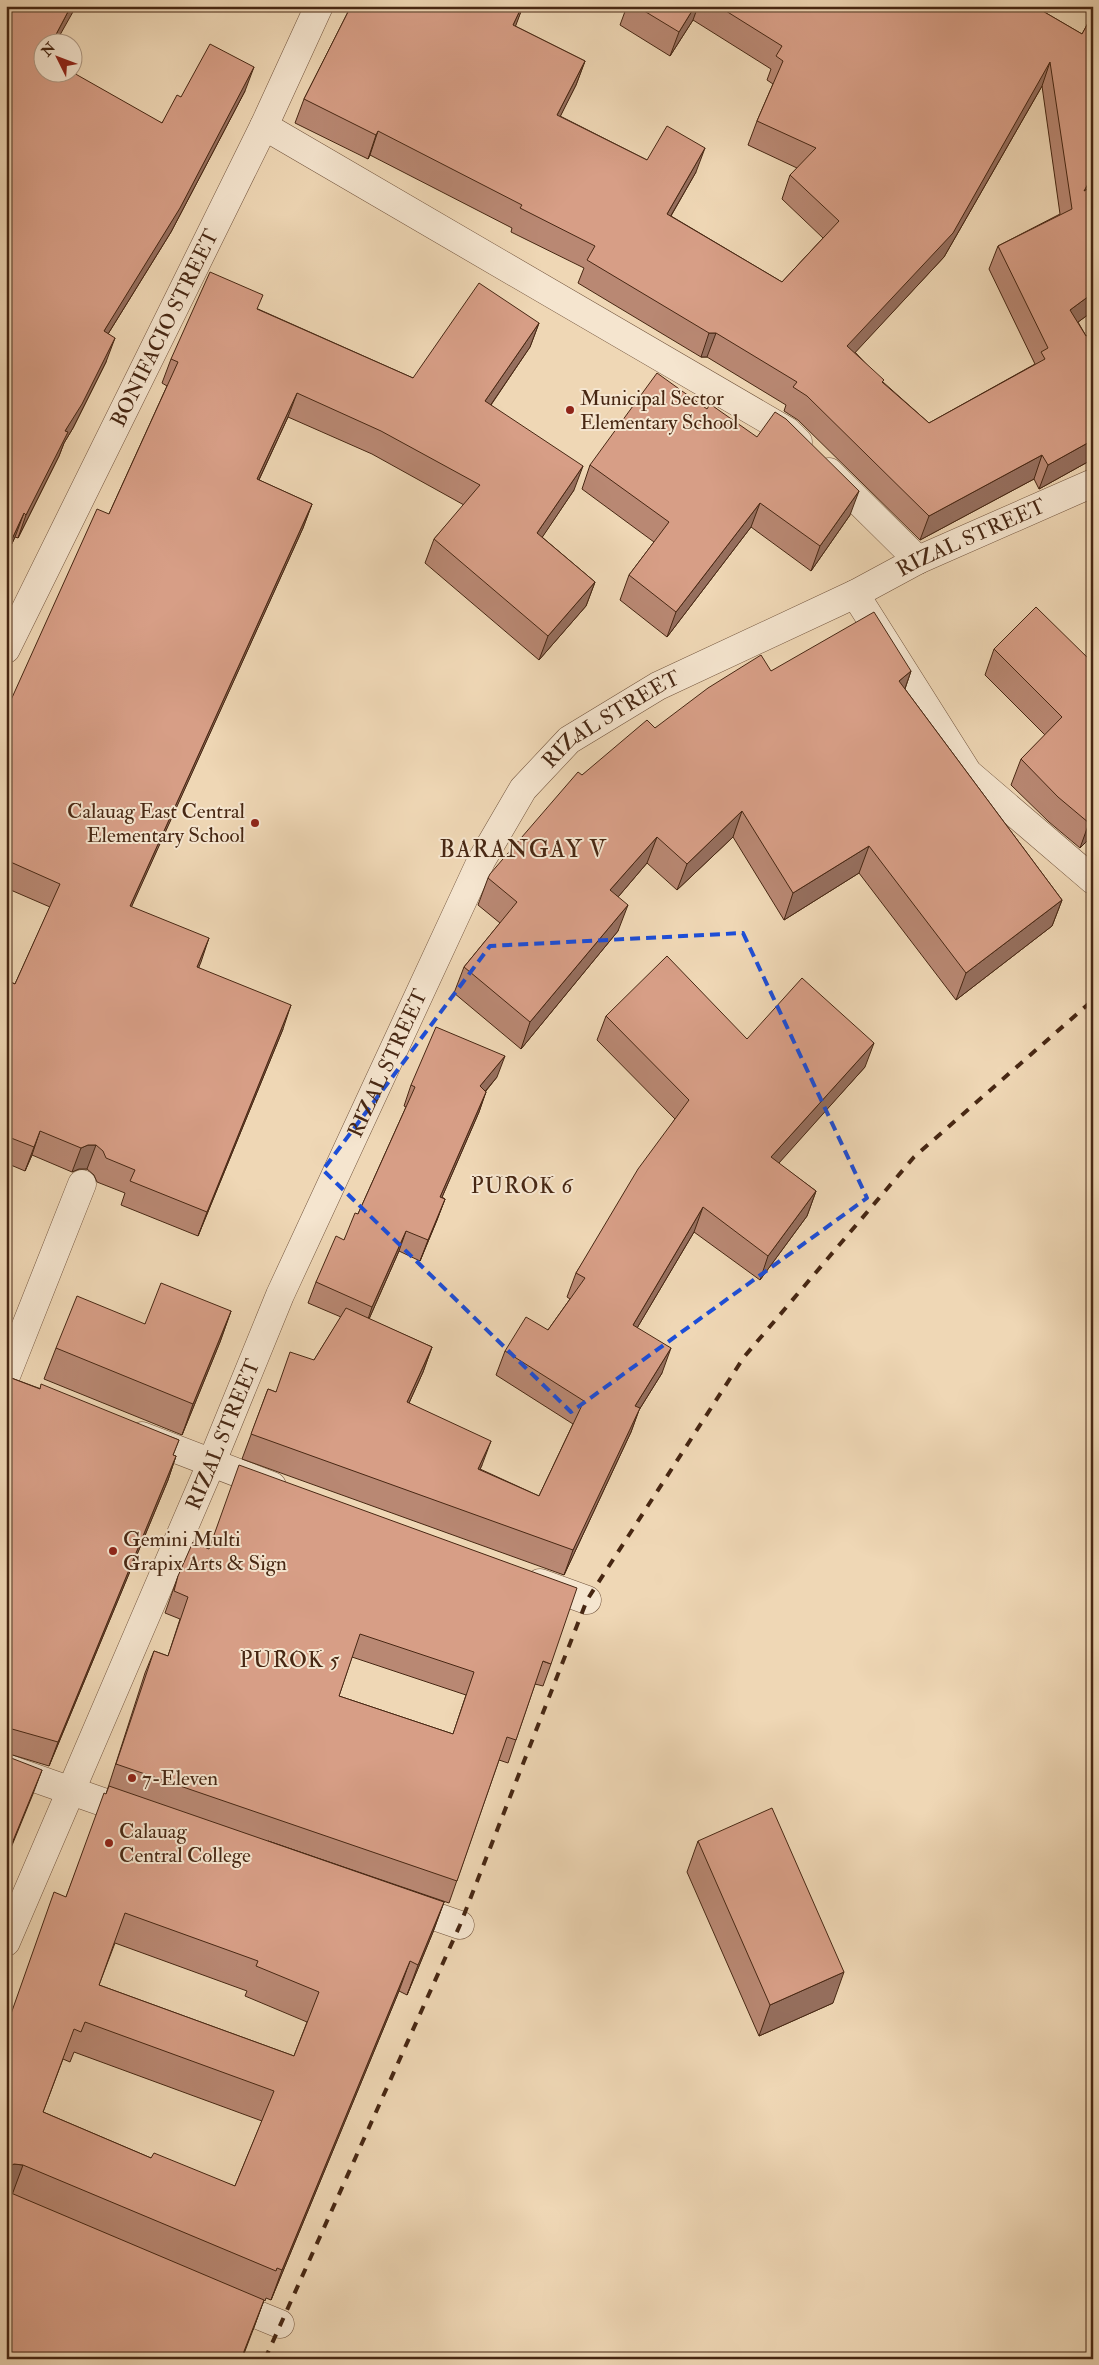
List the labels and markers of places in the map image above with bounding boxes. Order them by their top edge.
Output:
place label: Municipal Sector Elementary School [580,385,739,436]
marker: Municipal Sector Elementary School [564,404,576,416]
place label: Calauag East Central Elementary School [67,798,246,849]
marker: Calauag East Central Elementary School [249,817,261,829]
place label: Gemini Multi Grapix Arts & Sign [123,1526,287,1577]
marker: Gemini Multi Grapix Arts & Sign [107,1545,119,1557]
place label: 7-Eleven [142,1765,218,1792]
marker: 7-Eleven [126,1772,138,1784]
place label: Calauag Central College [119,1818,251,1869]
marker: Calauag Central College [103,1837,115,1849]

